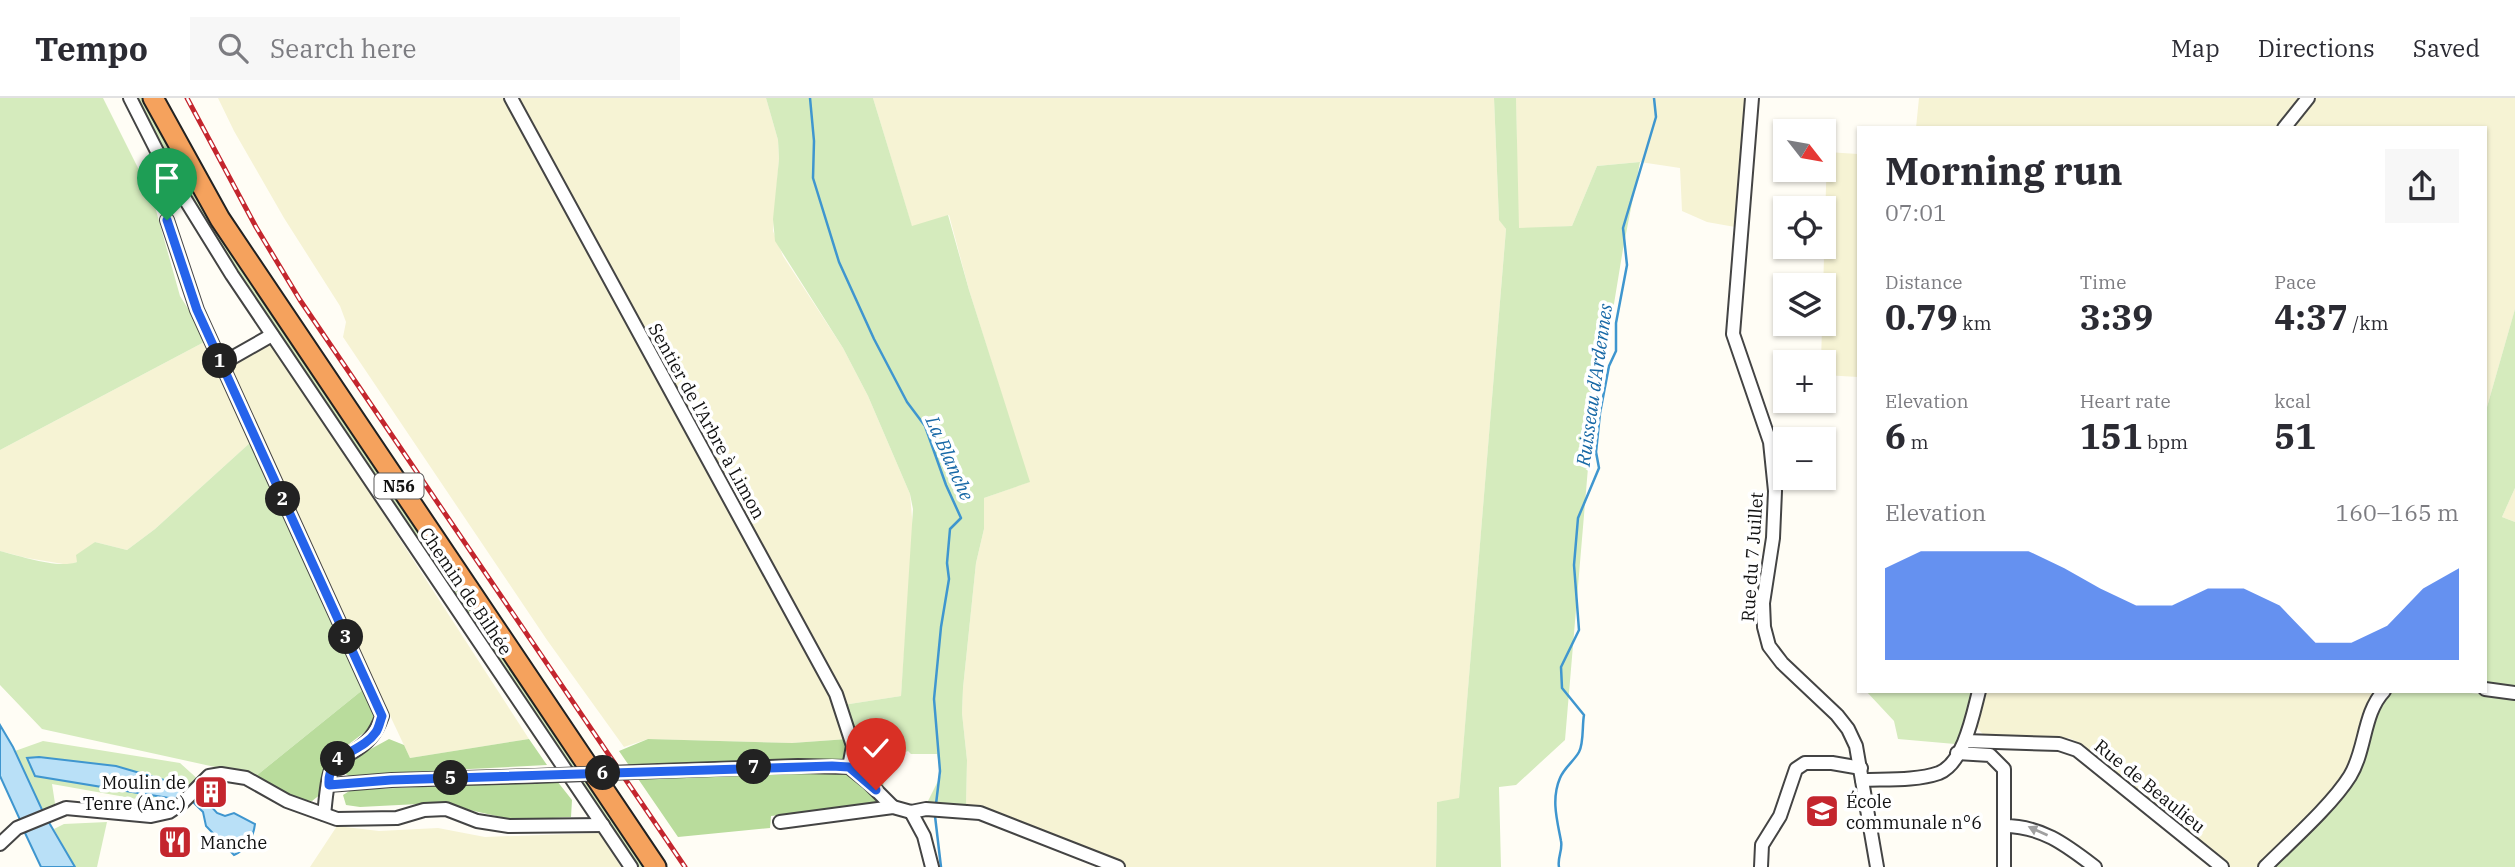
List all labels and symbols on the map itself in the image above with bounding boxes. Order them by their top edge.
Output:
north arrow [1773,119,1836,182]
pin [137,148,197,220]
water label: Ruisseau d'Ardennes [1571,302,1617,469]
street label: Sentier de l'Arbre à Limon [643,319,771,523]
pin: 1 [202,344,238,378]
water label: La Blanche [920,411,979,504]
road number: N56 [374,474,424,498]
pin: 2 [266,482,300,516]
street label: Rue du 7 Juillet [1736,491,1768,623]
street label: Chemin de Bilhée [415,523,517,659]
pin: 3 [328,620,364,654]
pin [846,718,906,790]
street label: Rue de Beaulieu [2090,734,2210,838]
pin: 4 [320,742,356,776]
pin: 7 [736,750,772,784]
pin: 6 [586,756,620,790]
pin: 5 [434,760,468,796]
place label: Moulin de Tenre (Anc.) [83,771,186,815]
building icon: Moulin de Tenre (Anc.) [192,773,230,811]
place label: École communale n°6 [1846,790,1982,834]
school or university icon: École communale n°6 [1803,792,1841,830]
restaurant icon: Manche [156,823,194,861]
one-way arrow [2028,825,2048,837]
place label: Manche [200,831,267,854]

